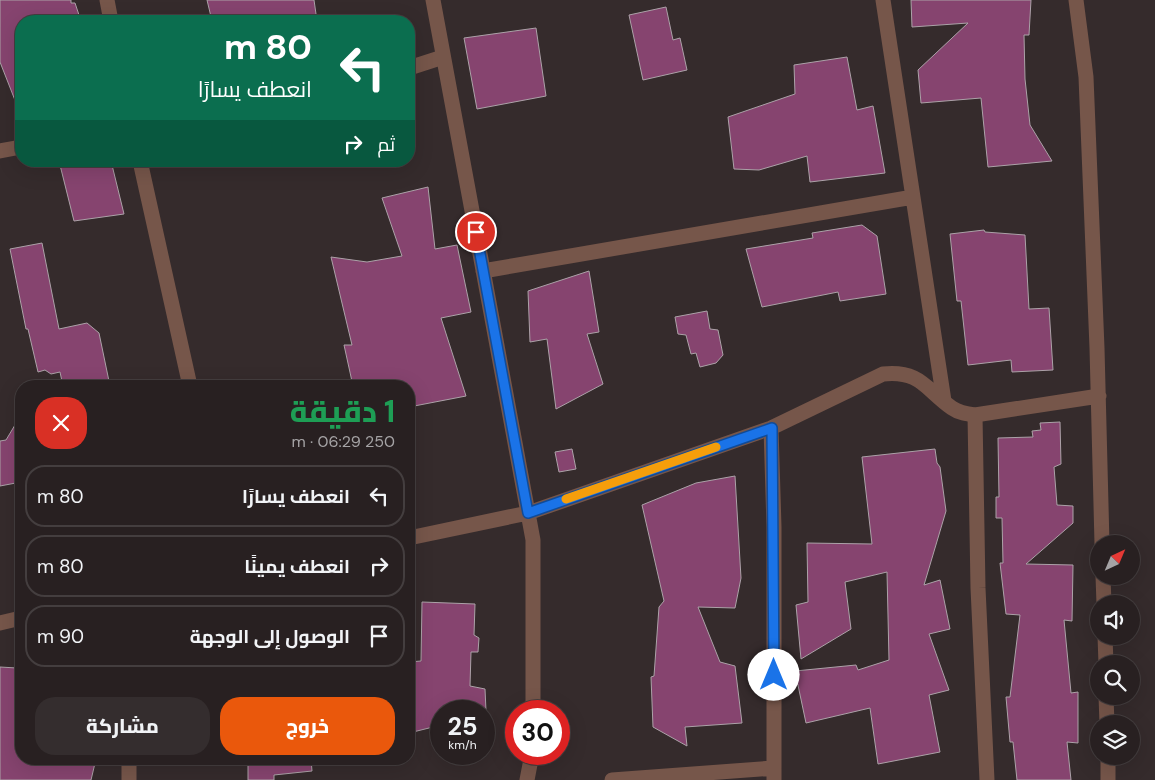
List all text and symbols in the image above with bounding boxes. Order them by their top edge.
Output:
text: 80 m [224,24,312,70]
icon: left [330,35,395,100]
text: انعطف يسارًا [198,75,312,104]
icon: right [339,130,367,158]
text: ثم [377,132,395,157]
pin [455,211,497,253]
icon: arrive [462,218,490,246]
text: 1 دقيقة [290,392,395,431]
button: close [35,397,87,449]
text: 250 m · 06:29 [292,431,395,452]
icon: left [365,482,393,510]
text: 80 m [37,484,84,509]
text: انعطف يسارًا [242,484,350,509]
north arrow [1090,535,1140,585]
map controls [1090,535,1140,765]
icon: right [365,552,393,580]
text: 80 m [37,554,84,579]
text: انعطف يمينًا [244,554,350,579]
button: sound [1090,595,1140,645]
icon: arrive [365,622,393,650]
text: 90 m [37,624,84,649]
text: الوصول إلى الوجهة [190,624,350,649]
position arrow [747,648,799,700]
button: search [1090,655,1140,705]
button: مشاركة [35,697,210,755]
button: خروج [220,697,395,755]
speed limit sign: 30 [505,700,570,765]
text: 25 [448,710,477,743]
button: layers [1090,715,1140,765]
text: km/h [448,737,477,753]

